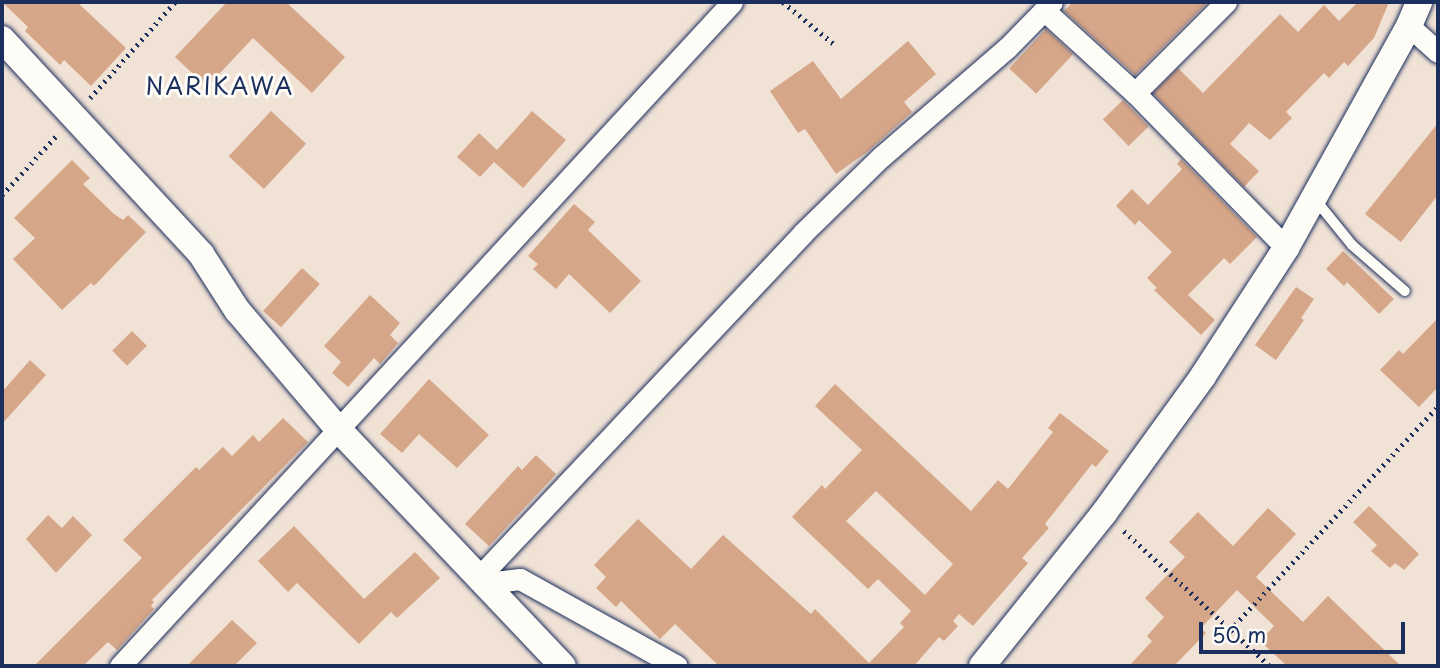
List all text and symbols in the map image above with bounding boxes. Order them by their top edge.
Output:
district label: NARIKAWA [148,72,292,100]
scale bar [1202,608,1408,652]
text: 50 m [1212,618,1266,650]

